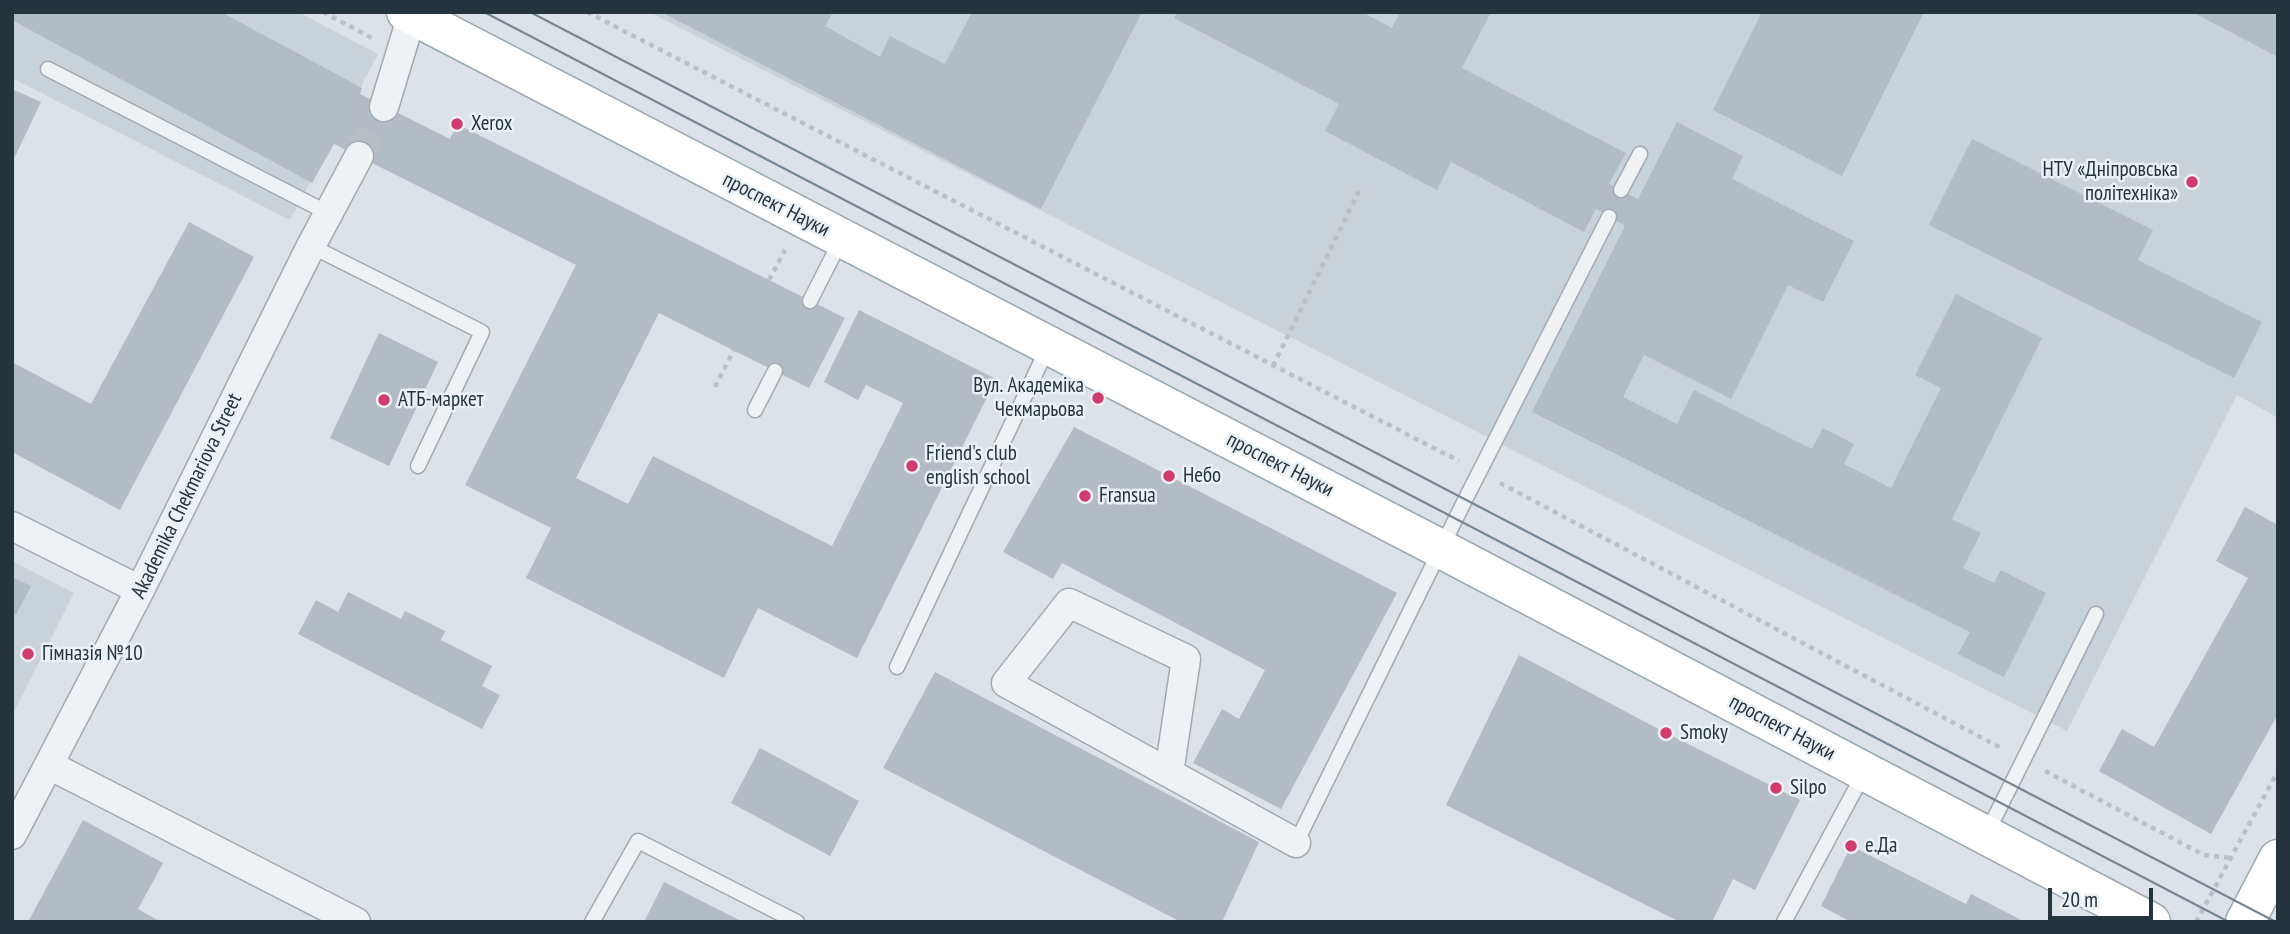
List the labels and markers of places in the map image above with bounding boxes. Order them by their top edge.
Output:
place label: Xerox [471,111,512,137]
marker: Xerox [449,116,465,132]
place label: НТУ «Дніпровська політехніка» [2043,157,2178,207]
marker: НТУ «Дніпровська політехніка» [2184,174,2200,190]
place label: Вул. Академіка Чекмарьова [973,373,1084,423]
place label: АТБ-маркет [398,387,483,413]
marker: Вул. Академіка Чекмарьова [1090,390,1106,406]
marker: АТБ-маркет [376,392,392,408]
place label: Friend's club english school [926,441,1030,491]
marker: Friend's club english school [904,458,920,474]
place label: Небо [1183,463,1221,489]
marker: Небо [1161,468,1177,484]
place label: Fransua [1099,483,1156,509]
marker: Fransua [1077,488,1093,504]
place label: Гімназія №10 [42,641,143,667]
marker: Гімназія №10 [20,646,36,662]
place label: Smoky [1680,720,1728,746]
marker: Smoky [1658,725,1674,741]
place label: Silpo [1790,775,1827,801]
marker: Silpo [1768,780,1784,796]
place label: е.Да [1865,833,1897,859]
marker: е.Да [1843,838,1859,854]

